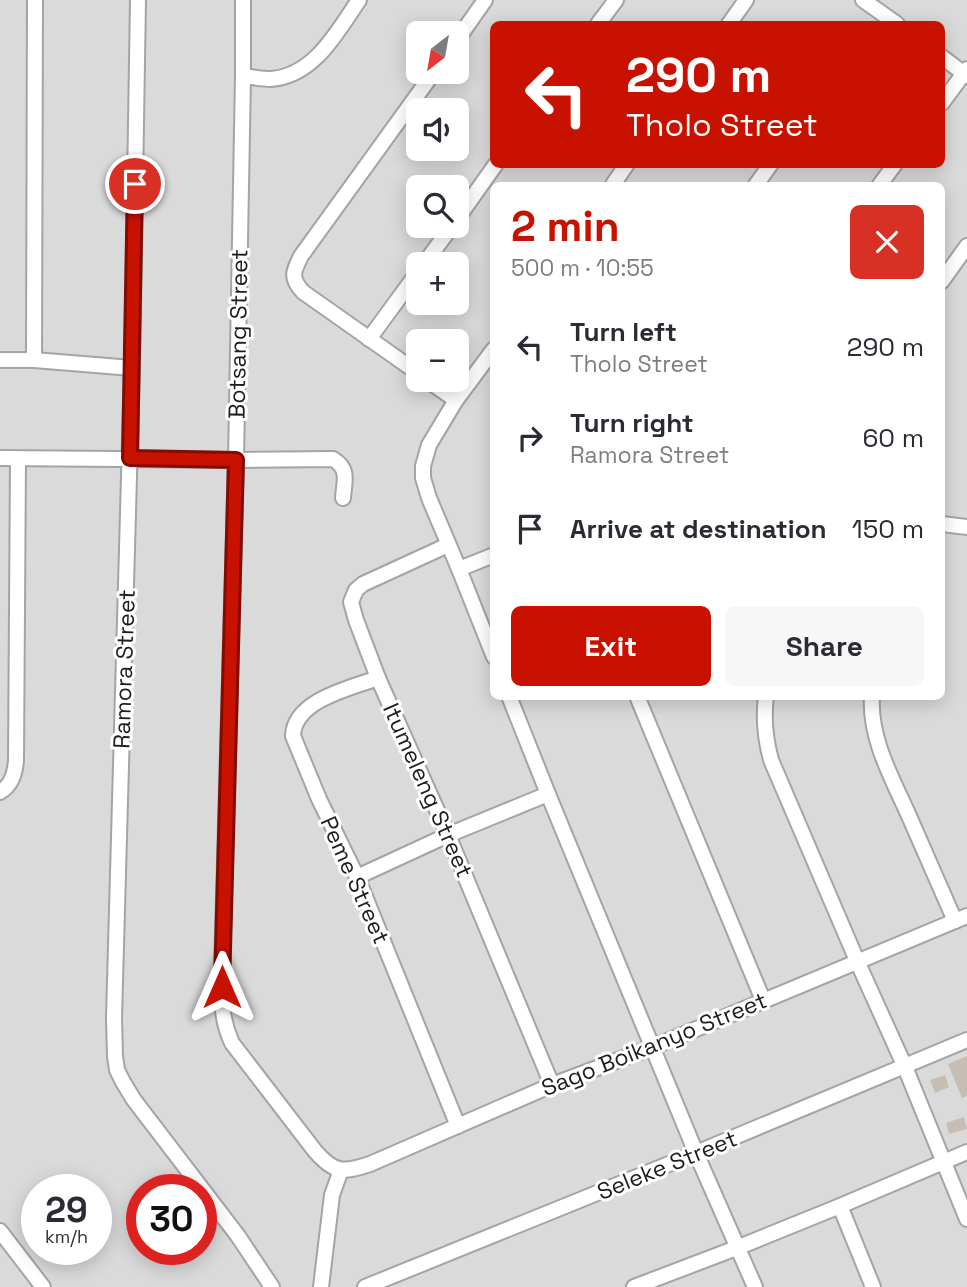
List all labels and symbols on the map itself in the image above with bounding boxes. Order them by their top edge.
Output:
north arrow [406,21,469,84]
pin [105,154,165,214]
street label: Botsang Street [222,249,254,419]
street label: Ramora Street [106,589,142,749]
street label: Itumeleng Street [376,698,480,882]
street label: Peme Street [314,811,396,949]
position arrow [185,950,259,1024]
street label: Sago Boikanyo Street [537,985,771,1103]
street label: Seleke Street [593,1123,741,1207]
speed limit sign: 30 [126,1174,217,1265]

